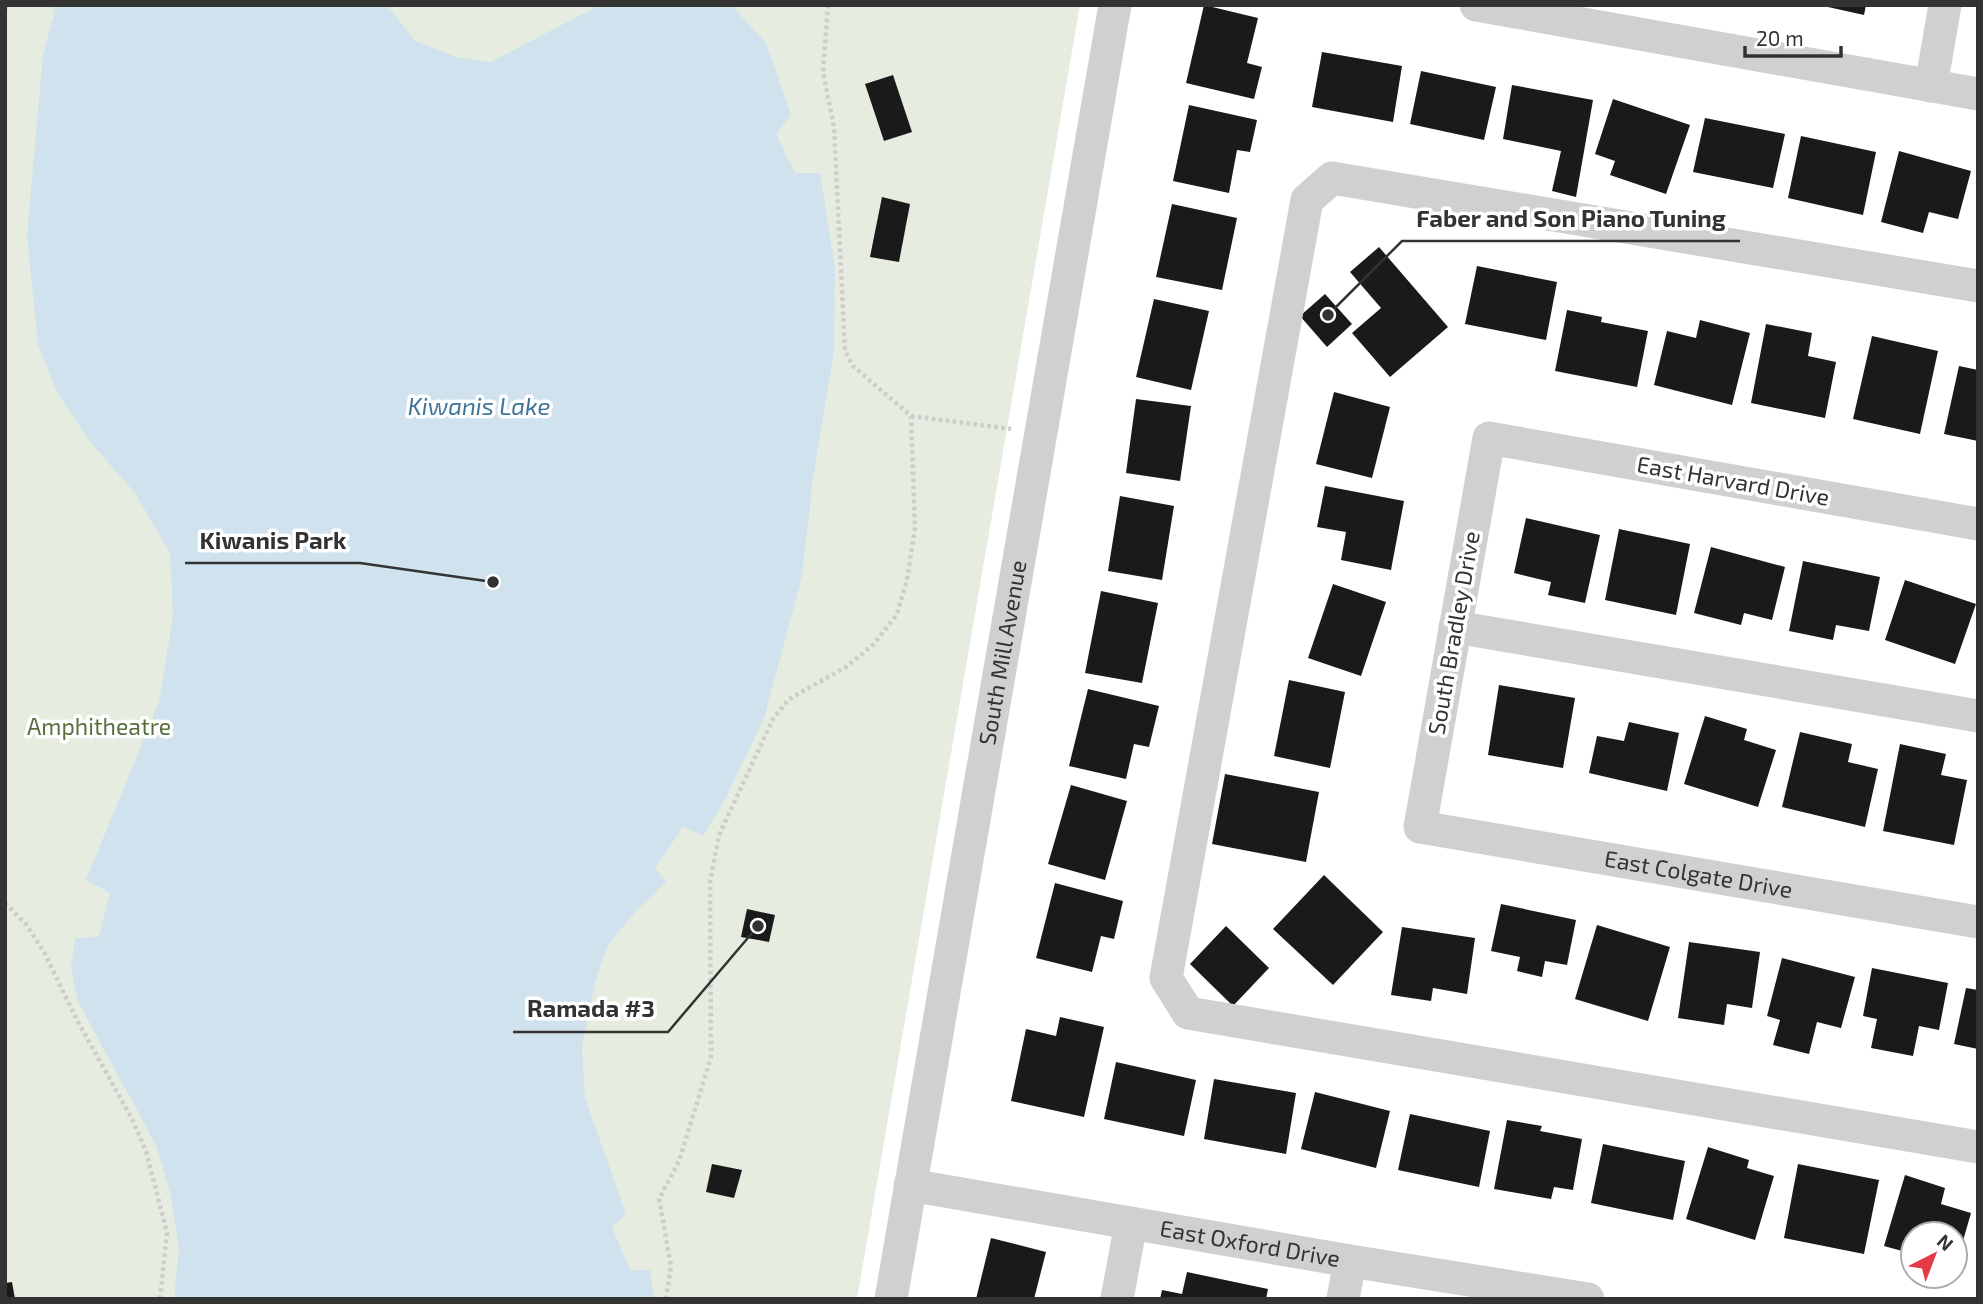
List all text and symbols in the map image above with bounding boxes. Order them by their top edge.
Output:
scale bar [1745,14,1841,58]
text: 20 m [1756,25,1804,50]
callout: Faber and Son Piano Tuning [1402,196,1740,241]
text: Faber and Son Piano Tuning [1416,203,1726,232]
water label: Kiwanis Lake [408,391,550,420]
street label: East Harvard Drive [1635,449,1832,511]
callout: Kiwanis Park [185,518,360,563]
text: Kiwanis Park [200,525,347,554]
street label: South Bradley Drive [1421,529,1485,737]
street label: South Mill Avenue [972,558,1032,747]
park label: Amphitheatre [27,712,171,740]
street label: East Colgate Drive [1602,844,1795,903]
callout: Ramada #3 [513,987,668,1032]
text: Ramada #3 [527,993,655,1022]
street label: East Oxford Drive [1158,1213,1342,1272]
north arrow [1899,1220,1969,1290]
text: N [1933,1229,1959,1255]

